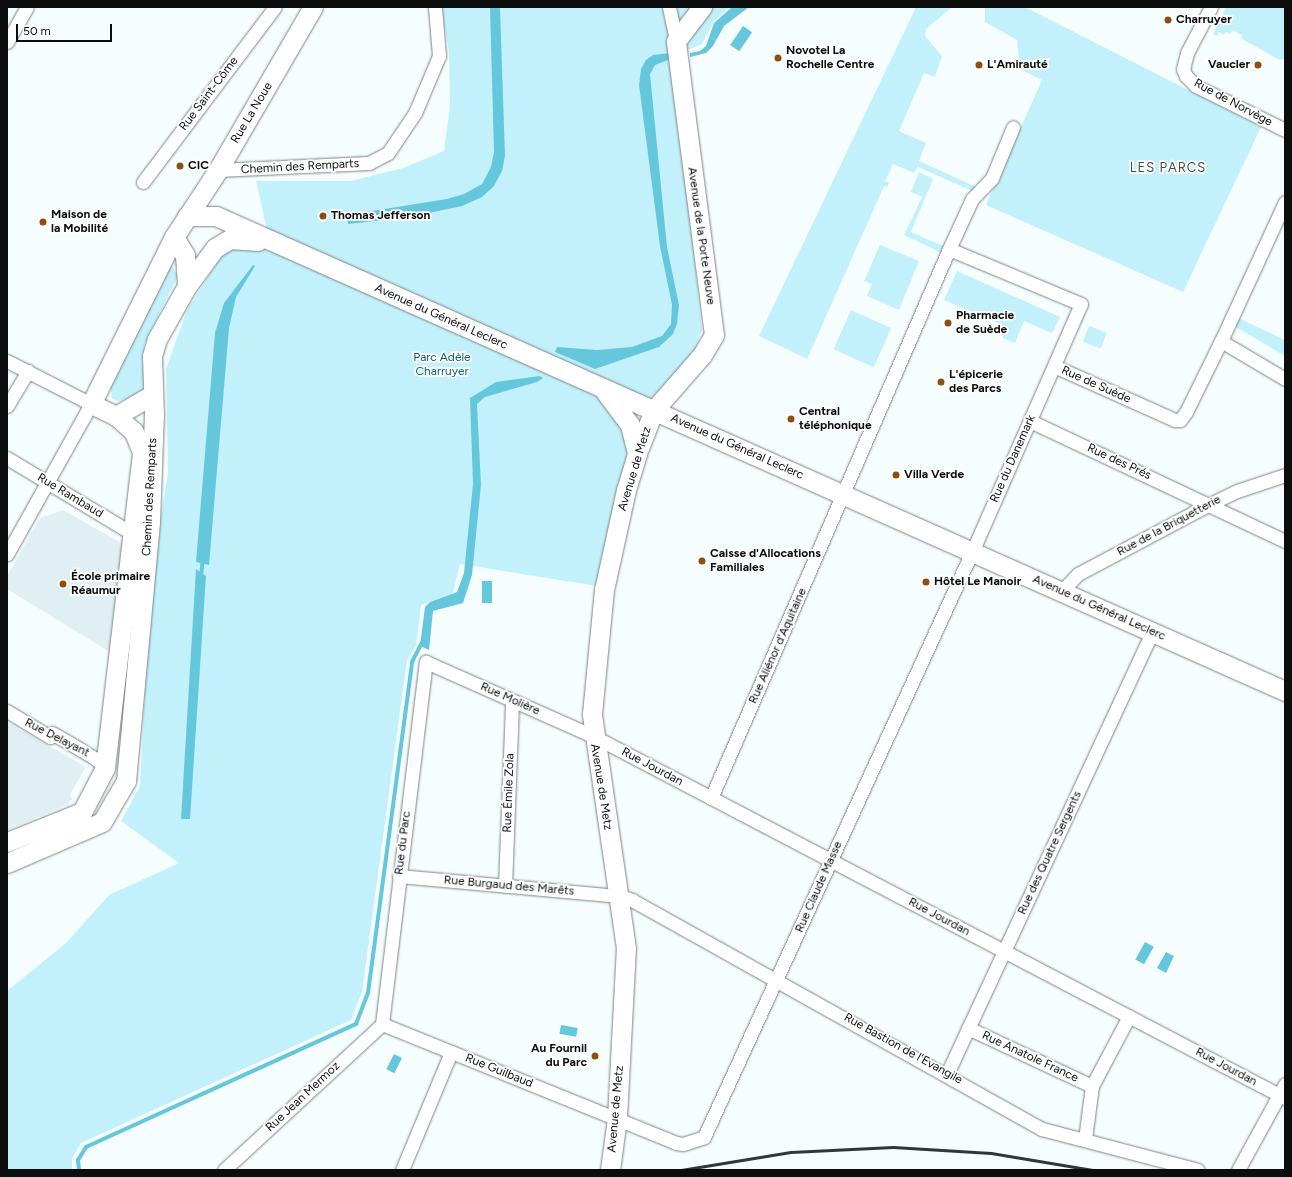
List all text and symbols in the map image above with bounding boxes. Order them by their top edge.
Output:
place label: Charruyer [1176,13,1232,27]
marker: Charruyer [1163,15,1173,25]
scale bar [18,16,114,42]
text: 50 m [23,24,51,38]
place label: Novotel La Rochelle Centre [786,44,874,72]
marker: Novotel La Rochelle Centre [773,53,783,63]
street label: Rue Saint-Côme [177,54,241,134]
place label: L'Amirauté [987,58,1048,72]
place label: Vaucler [1208,58,1250,72]
marker: L'Amirauté [974,60,984,70]
marker: Vaucler [1253,60,1263,70]
street label: Rue de Norvège [1191,76,1275,130]
street label: Rue La Noue [228,80,276,146]
street label: Chemin des Remparts [241,157,359,177]
place label: CIC [188,159,209,173]
district label: LES PARCS [1130,160,1206,176]
marker: CIC [175,161,185,171]
street label: Avenue de la Porte Neuve [684,166,718,306]
place label: Maison de la Mobilité [51,208,108,236]
place label: Thomas Jefferson [331,209,430,223]
marker: Thomas Jefferson [318,211,328,221]
marker: Maison de la Mobilité [38,217,48,227]
street label: Avenue du Général Leclerc [372,281,510,353]
place label: Pharmacie de Suède [956,309,1014,337]
marker: Pharmacie de Suède [943,318,953,328]
park label: Parc Adèle Charruyer [413,351,471,379]
street label: Rue de Suède [1059,363,1133,407]
place label: L'épicerie des Parcs [949,368,1003,396]
marker: L'épicerie des Parcs [936,377,946,387]
place label: Central téléphonique [799,405,872,433]
street label: Avenue du Général Leclerc [668,411,806,483]
street label: Rue du Danemark [987,413,1039,505]
marker: Central téléphonique [786,414,796,424]
street label: Avenue de Metz [615,425,655,513]
street label: Chemin des Remparts [140,438,160,556]
street label: Rue des Prés [1085,441,1153,483]
place label: Villa Verde [904,468,964,482]
marker: Villa Verde [891,470,901,480]
street label: Rue Rambaud [34,471,106,521]
street label: Rue de la Briquetterie [1115,493,1223,559]
place label: Caisse d'Allocations Familiales [710,547,821,575]
marker: Caisse d'Allocations Familiales [697,556,707,566]
place label: École primaire Réaumur [71,570,150,598]
street label: Avenue du Général Leclerc [1030,572,1168,644]
place label: Hôtel Le Manoir [934,575,1021,589]
marker: Hôtel Le Manoir [921,577,931,587]
marker: École primaire Réaumur [58,579,68,589]
street label: Rue Aliénor d'Aquitaine [746,586,810,706]
street label: Rue Molière [478,680,542,718]
street label: Rue Delayant [22,716,92,760]
street label: Avenue de Metz [587,743,615,831]
street label: Rue Jourdan [619,745,685,789]
street label: Rue Émile Zola [500,753,518,833]
street label: Rue des Quatre Sergents [1015,789,1085,917]
street label: Rue du Parc [392,810,414,876]
street label: Rue Claude Masse [792,839,846,935]
street label: Rue Burgaud des Marêts [443,873,575,899]
street label: Rue Jourdan [906,895,972,939]
street label: Rue Bastion de l'Evangile [841,1010,965,1088]
street label: Rue Anatole France [980,1028,1080,1086]
place label: Au Fournil du Parc [531,1042,587,1070]
street label: Rue Jourdan [1193,1045,1259,1089]
street label: Rue Guilbaud [463,1051,535,1091]
marker: Au Fournil du Parc [590,1051,600,1061]
street label: Rue Jean Mermoz [263,1059,343,1135]
street label: Avenue de Metz [605,1065,627,1153]

